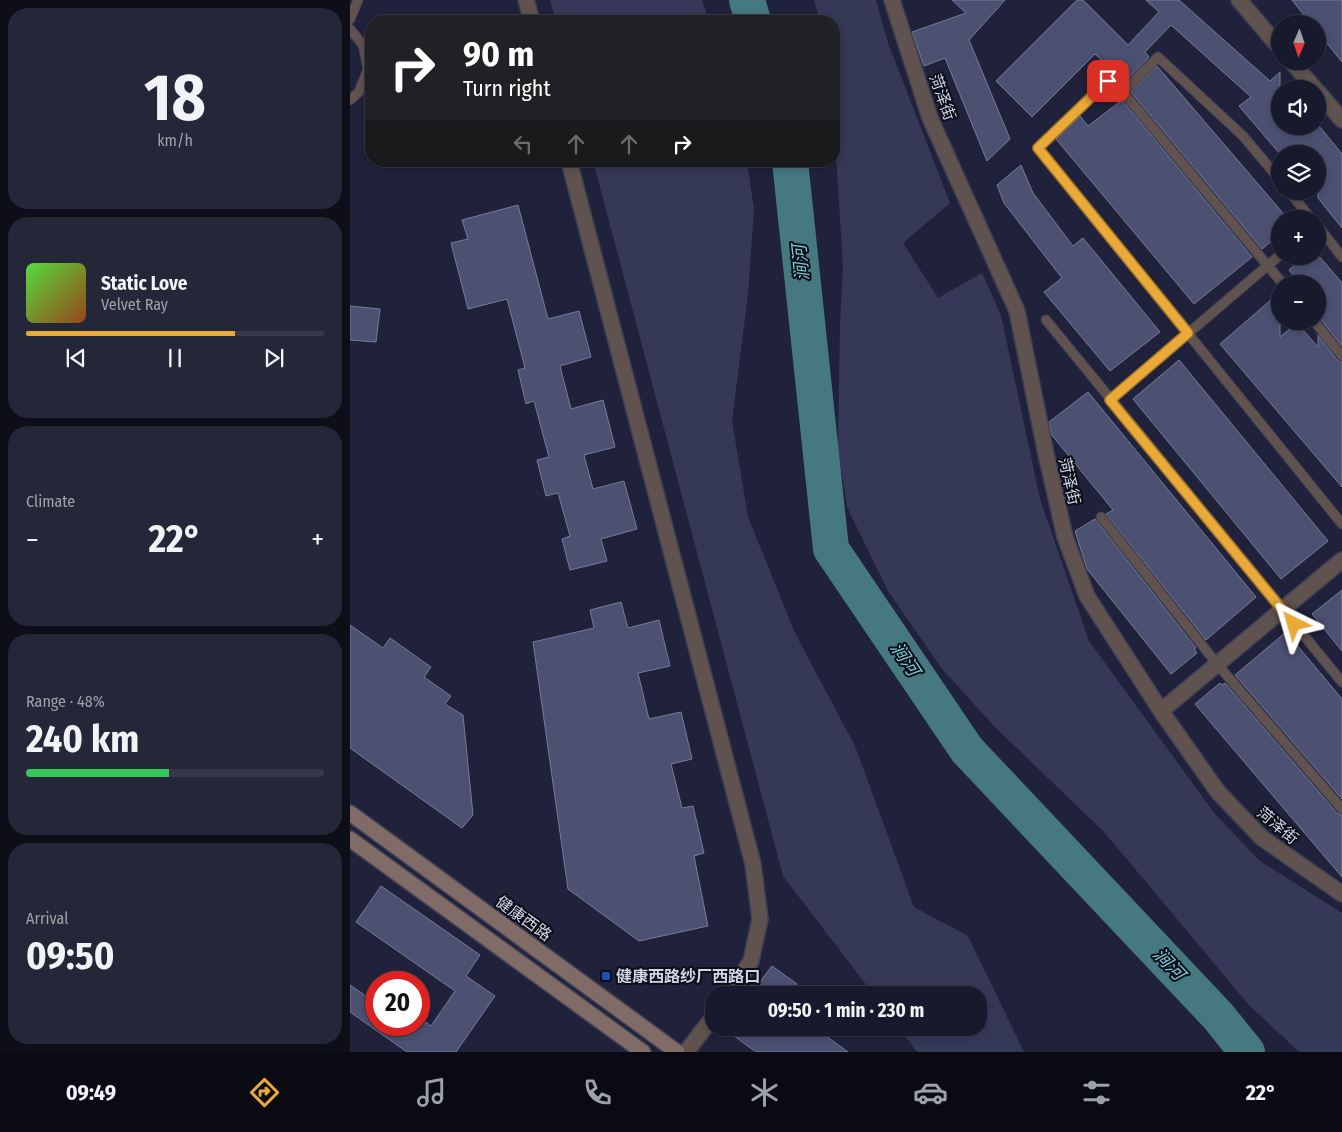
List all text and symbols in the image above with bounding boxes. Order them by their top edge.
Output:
north arrow [1271,15,1326,70]
map controls [1271,15,1326,330]
text: 90 m [463,33,534,75]
icon: right [380,35,445,100]
text: 18 [144,59,206,137]
pin [1087,60,1129,102]
icon: arrive [1094,67,1122,95]
street label: 菏泽街 [925,71,960,123]
text: Turn right [463,75,551,102]
button: sound [1271,80,1326,135]
icon: left [509,130,537,158]
icon: ahead [562,130,590,158]
icon: ahead [615,130,643,158]
icon: right [668,130,696,158]
text: km/h [157,131,193,150]
button: layers [1271,145,1326,200]
button: + [1271,210,1326,265]
water label: 涧河 [788,241,814,282]
text: Static Love [101,272,188,295]
button: − [1271,275,1326,330]
text: Velvet Ray [101,295,168,314]
icon: previous [62,344,90,372]
icon: pause [161,344,189,372]
icon: next [260,344,288,372]
street label: 菏泽街 [1055,456,1084,507]
text: Climate [26,492,75,511]
text: 22° [148,516,201,562]
text: − [26,523,39,556]
text: + [311,523,324,556]
position arrow [1267,597,1319,649]
water label: 涧河 [886,638,926,683]
text: Range · 48% [26,692,105,711]
text: 240 km [26,716,139,762]
street label: 菏泽街 [1253,803,1302,848]
street label: 健康西路 [492,892,555,945]
text: Arrival [26,909,68,928]
text: 09:50 [26,933,115,979]
water label: 涧河 [1149,943,1191,987]
place label: 健康西路纱厂西路口 [616,967,760,986]
marker: 健康西路纱厂西路口 [600,970,612,982]
speed limit sign: 20 [365,971,430,1036]
text: 09:50 · 1 min · 230 m [768,999,924,1022]
icon: directions [247,1075,282,1110]
icon: music [414,1075,449,1110]
icon: phone [580,1075,615,1110]
icon: climate [747,1075,782,1110]
icon: car [913,1075,948,1110]
icon: filters [1079,1075,1114,1110]
text: 09:49 [66,1079,116,1106]
text: 22° [1246,1079,1276,1106]

